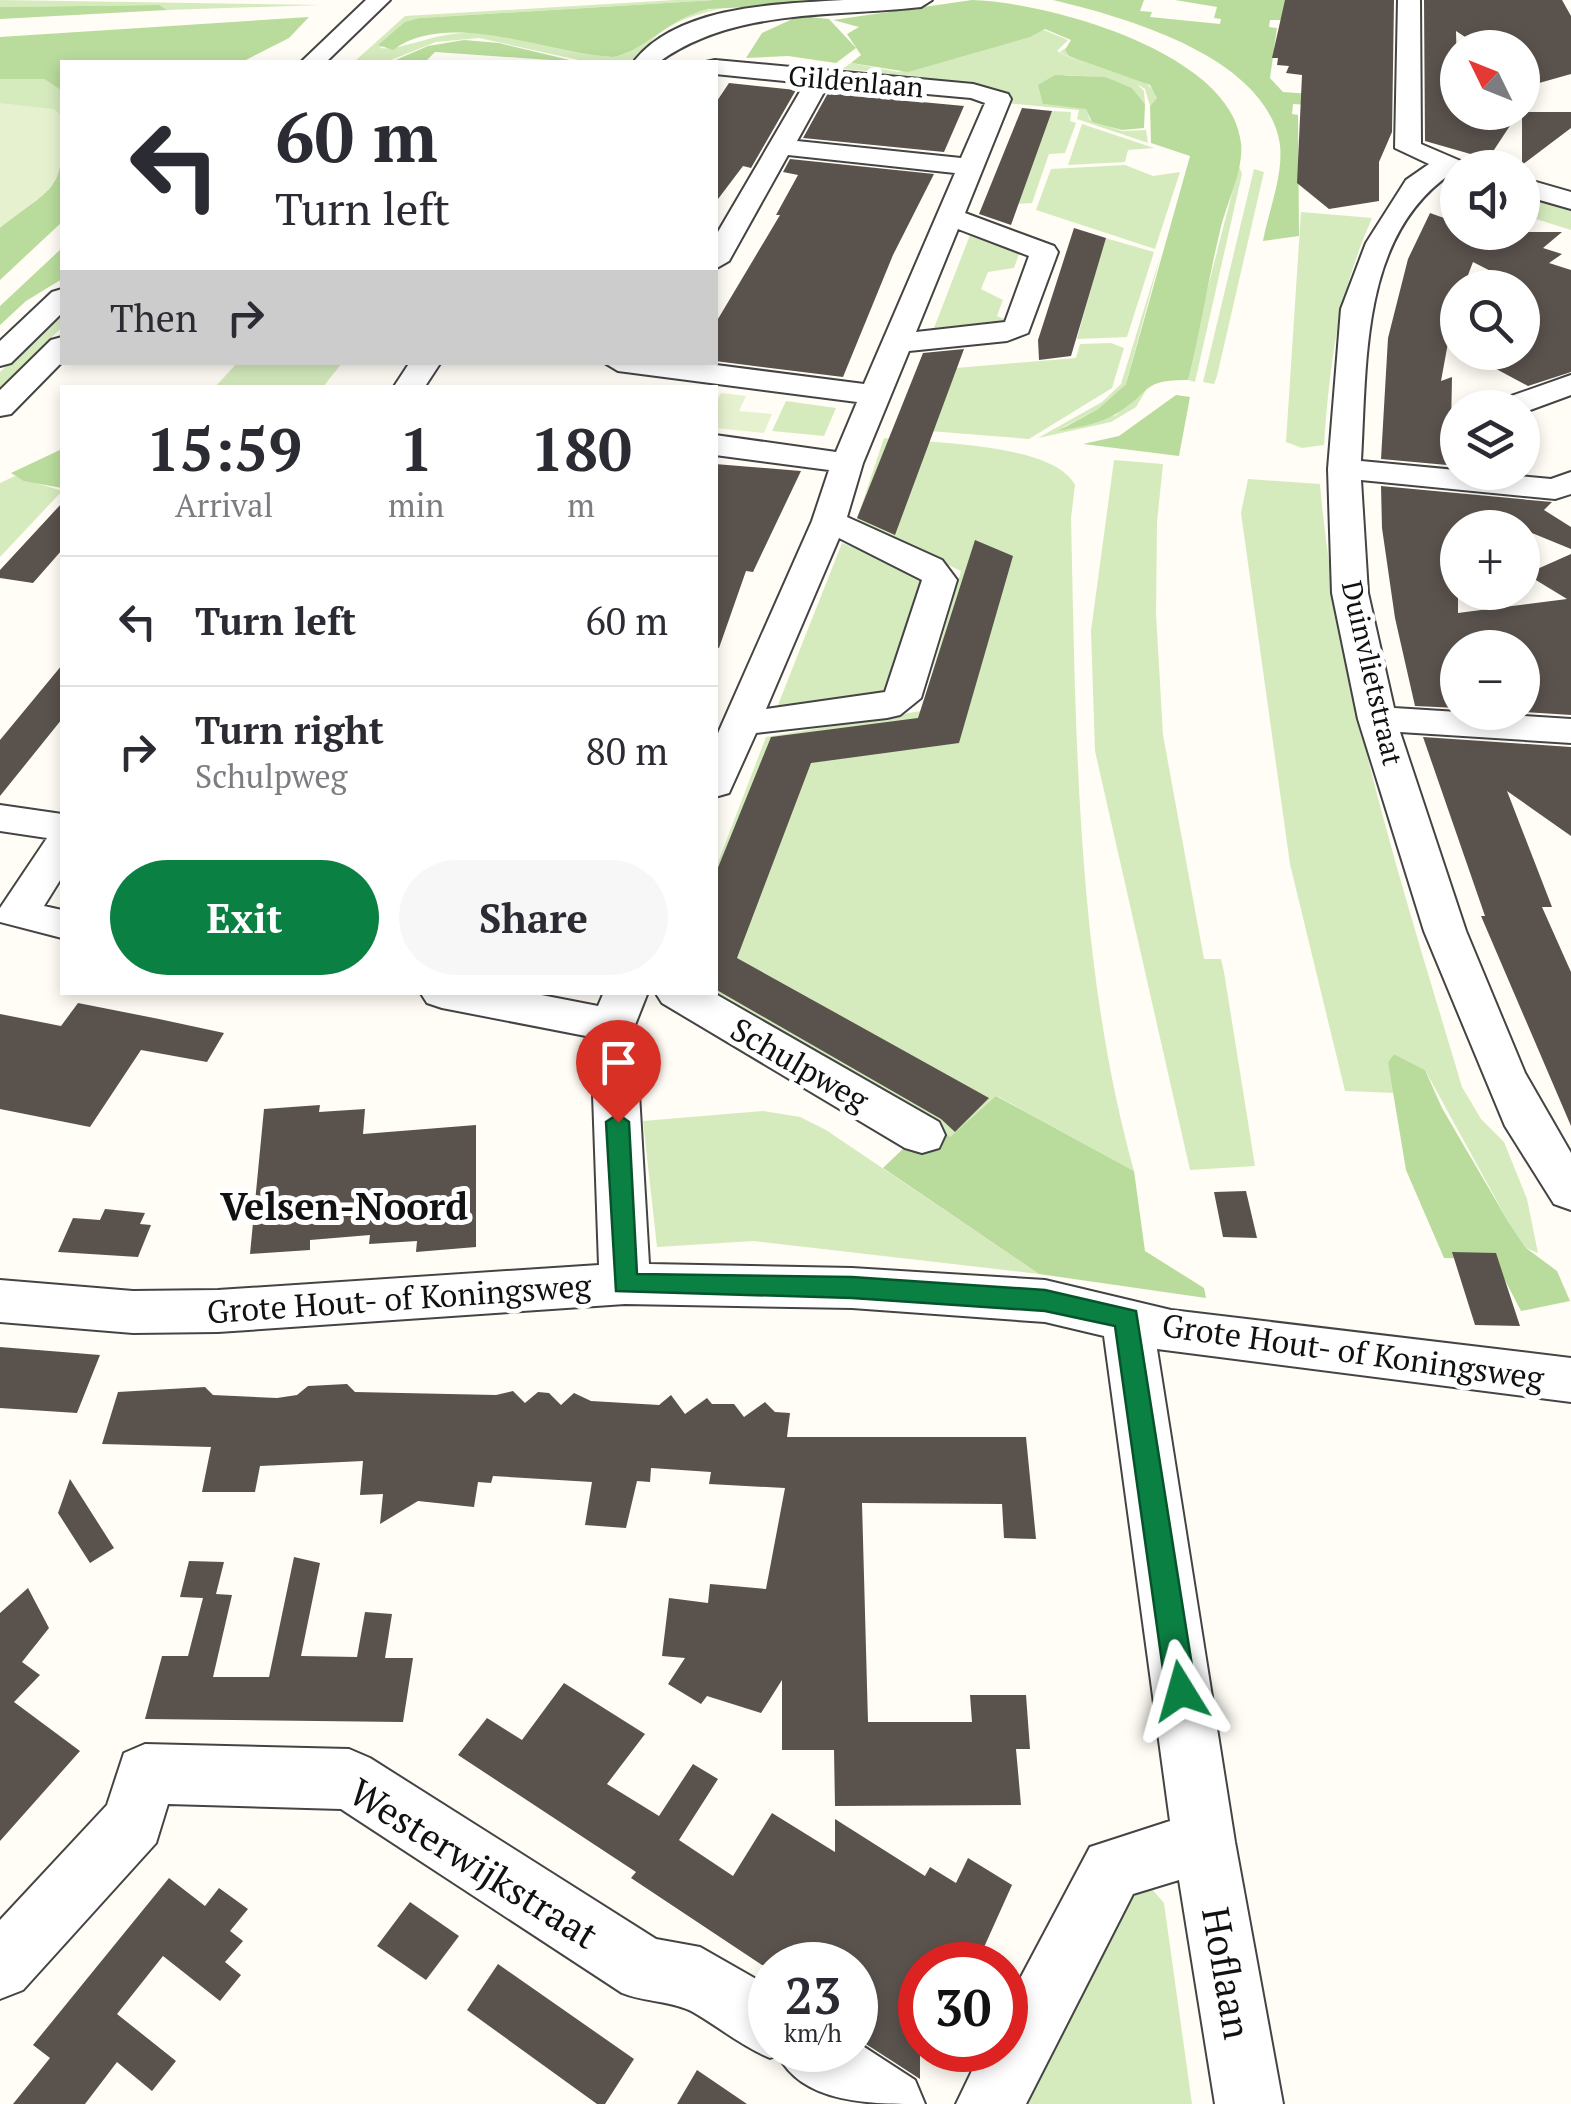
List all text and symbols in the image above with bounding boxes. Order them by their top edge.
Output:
north arrow [1440,30,1540,130]
map controls [1440,30,1540,730]
street label: Gildenlaan [787,57,926,105]
text: 60 m [275,89,438,182]
icon: left [110,100,240,230]
button: sound [1440,150,1540,250]
text: Turn left [275,178,450,238]
button: search [1440,270,1540,370]
icon: right [218,290,273,345]
text: Then [110,293,198,343]
button: layers [1440,390,1540,490]
text: 15:59 [146,409,302,488]
text: 1 [399,409,433,488]
text: 180 [530,409,632,488]
text: Arrival [175,484,273,526]
text: min [388,484,444,526]
text: m [567,484,595,526]
button: + [1440,510,1540,610]
street label: Duinvlietstraat [1334,577,1412,770]
icon: left [110,594,165,649]
text: Turn left [195,596,356,646]
text: 60 m [585,596,668,646]
button: − [1440,630,1540,730]
text: Turn right [195,705,384,755]
icon: right [110,724,165,779]
text: 80 m [585,726,668,776]
text: Schulpweg [195,755,347,797]
button: Exit [110,860,379,975]
button: Share [399,860,668,975]
street label: Schulpweg [723,1008,878,1121]
pin [576,1020,661,1123]
icon: arrive [591,1035,646,1090]
district label: Velsen-Noord [220,1181,468,1231]
street label: Grote Hout- of Koningsweg [206,1264,594,1332]
street label: Grote Hout- of Koningsweg [1160,1303,1548,1399]
position arrow [1129,1639,1233,1743]
street label: Westerwijkstraat [340,1767,608,1959]
street label: Hoflaan [1191,1903,1263,2043]
speed limit sign: 30 [898,1942,1028,2072]
text: 23 [785,1962,841,2028]
text: km/h [784,2016,842,2049]

